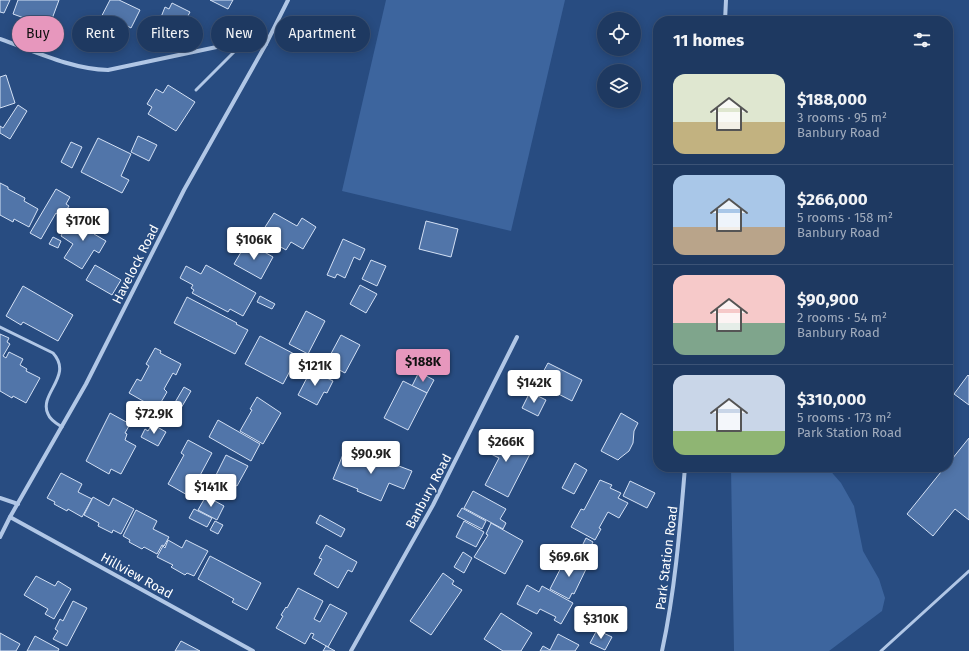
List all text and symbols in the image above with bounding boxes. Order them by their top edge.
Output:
map controls [597,12,641,108]
button: locate [597,12,641,56]
chip: Buy [12,16,64,52]
chip: Rent [72,16,129,52]
chip: Filters [137,16,203,52]
chip: New [211,16,267,52]
chip: Apartment [275,16,370,52]
icon: filters [911,29,933,51]
text: 11 homes [673,30,744,51]
button: layers [597,64,641,108]
text: $188,000 [797,89,867,110]
icon: home [705,90,753,138]
text: 3 rooms · 95 m² [797,110,887,125]
text: Banbury Road [797,125,880,140]
text: $266,000 [797,189,868,210]
icon: home [705,191,753,239]
pin: $170K [55,208,111,242]
text: 5 rooms · 158 m² [797,210,893,225]
text: $170K [66,213,100,228]
street label: Havelock Road [109,222,162,306]
text: Banbury Road [797,225,880,240]
pin: $106K [226,227,282,261]
text: $106K [236,232,272,247]
text: $90,900 [797,289,859,310]
icon: home [705,291,753,339]
text: 2 rooms · 54 m² [797,310,887,325]
text: Banbury Road [797,325,880,340]
pin: $188K [395,349,451,383]
pin: $121K [287,353,343,387]
text: $188K [405,354,441,369]
text: $121K [298,358,332,373]
pin: $142K [506,370,562,404]
text: $142K [517,375,551,390]
text: $310,000 [797,389,866,410]
icon: home [705,391,753,439]
pin: $72.9K [121,401,187,435]
text: $72.9K [135,406,173,421]
text: 5 rooms · 173 m² [797,410,891,425]
text: Park Station Road [797,425,902,440]
pin: $266K [478,429,534,463]
text: $266K [488,434,524,449]
pin: $90.9K [338,441,404,475]
text: $90.9K [351,446,391,461]
street label: Banbury Road [402,451,454,531]
pin: $141K [183,474,239,508]
text: $141K [194,479,228,494]
street label: Park Station Road [653,505,680,611]
pin: $69.6K [536,544,602,578]
text: $69.6K [549,549,589,564]
street label: Hillview Road [98,550,175,601]
pin: $310K [573,606,629,640]
text: $310K [583,611,619,626]

